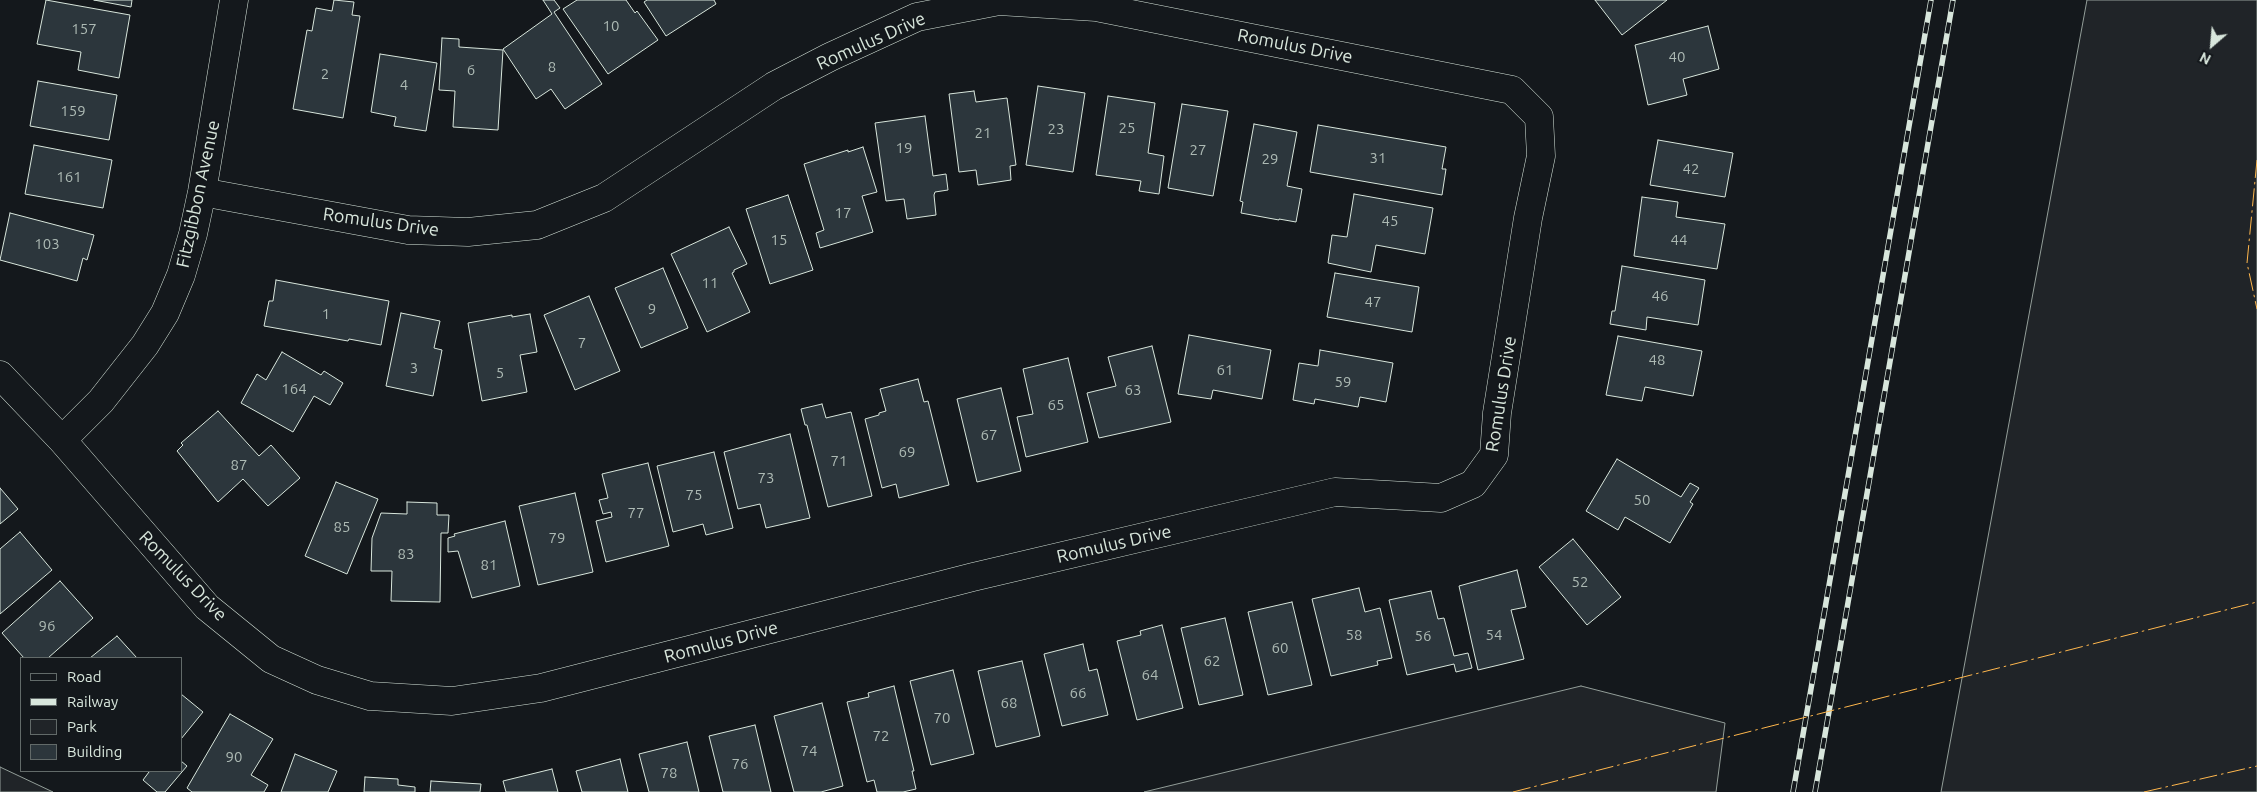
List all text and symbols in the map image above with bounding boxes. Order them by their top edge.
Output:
street label: Romulus Drive [813,7,929,75]
house number: 10 [603,17,619,35]
house number: 157 [71,20,97,38]
north arrow [2187,20,2237,70]
street label: Romulus Drive [1236,24,1354,68]
house number: 40 [1669,48,1685,66]
text: N [2197,49,2213,68]
house number: 8 [548,58,556,76]
house number: 6 [467,61,475,79]
house number: 2 [321,65,329,83]
house number: 4 [400,76,408,94]
house number: 159 [60,102,86,120]
street label: Fitzgibbon Avenue [172,118,224,270]
house number: 25 [1119,119,1135,137]
house number: 23 [1048,120,1064,138]
house number: 21 [975,124,991,142]
house number: 19 [896,139,912,157]
house number: 27 [1190,141,1206,159]
house number: 31 [1370,149,1386,167]
house number: 29 [1262,150,1278,168]
house number: 42 [1683,160,1699,178]
house number: 161 [56,168,82,186]
street label: Romulus Drive [322,203,440,241]
house number: 17 [835,204,851,222]
house number: 45 [1382,212,1398,230]
house number: 15 [771,231,787,249]
house number: 44 [1671,231,1687,249]
house number: 103 [34,235,60,253]
house number: 11 [702,274,718,292]
house number: 46 [1652,287,1668,305]
house number: 47 [1365,293,1381,311]
house number: 9 [648,300,656,318]
house number: 1 [322,305,330,323]
house number: 7 [578,334,586,352]
street label: Romulus Drive [1481,335,1521,453]
house number: 48 [1649,351,1665,369]
house number: 3 [410,359,418,377]
house number: 61 [1217,361,1233,379]
house number: 5 [496,364,504,382]
house number: 59 [1335,373,1351,391]
house number: 164 [281,380,307,398]
house number: 63 [1125,381,1141,399]
house number: 65 [1048,396,1064,414]
house number: 67 [981,426,997,444]
house number: 69 [899,443,915,461]
house number: 71 [831,452,847,470]
house number: 87 [231,456,247,474]
house number: 73 [758,469,774,487]
house number: 75 [686,486,702,504]
house number: 50 [1634,491,1650,509]
house number: 77 [628,504,644,522]
house number: 85 [334,518,350,536]
street label: Romulus Drive [1055,520,1173,568]
street label: Romulus Drive [135,526,231,626]
house number: 79 [549,529,565,547]
house number: 83 [398,545,414,563]
house number: 81 [481,556,497,574]
house number: 52 [1572,573,1588,591]
street label: Romulus Drive [662,616,780,668]
house number: 96 [39,617,55,635]
house number: 58 [1346,626,1362,644]
house number: 54 [1486,626,1502,644]
house number: 56 [1415,627,1431,645]
house number: 60 [1272,639,1288,657]
house number: 62 [1204,652,1220,670]
legend [20,657,182,772]
house number: 64 [1142,666,1158,684]
text: Road [67,668,102,685]
house number: 66 [1070,684,1086,702]
text: Railway [67,693,118,710]
house number: 68 [1001,694,1017,712]
house number: 70 [934,709,950,727]
text: Park [67,718,97,735]
house number: 72 [873,727,889,745]
house number: 74 [801,742,817,760]
text: Building [67,743,122,760]
house number: 90 [226,748,242,766]
house number: 76 [732,755,748,773]
house number: 78 [661,764,677,782]

